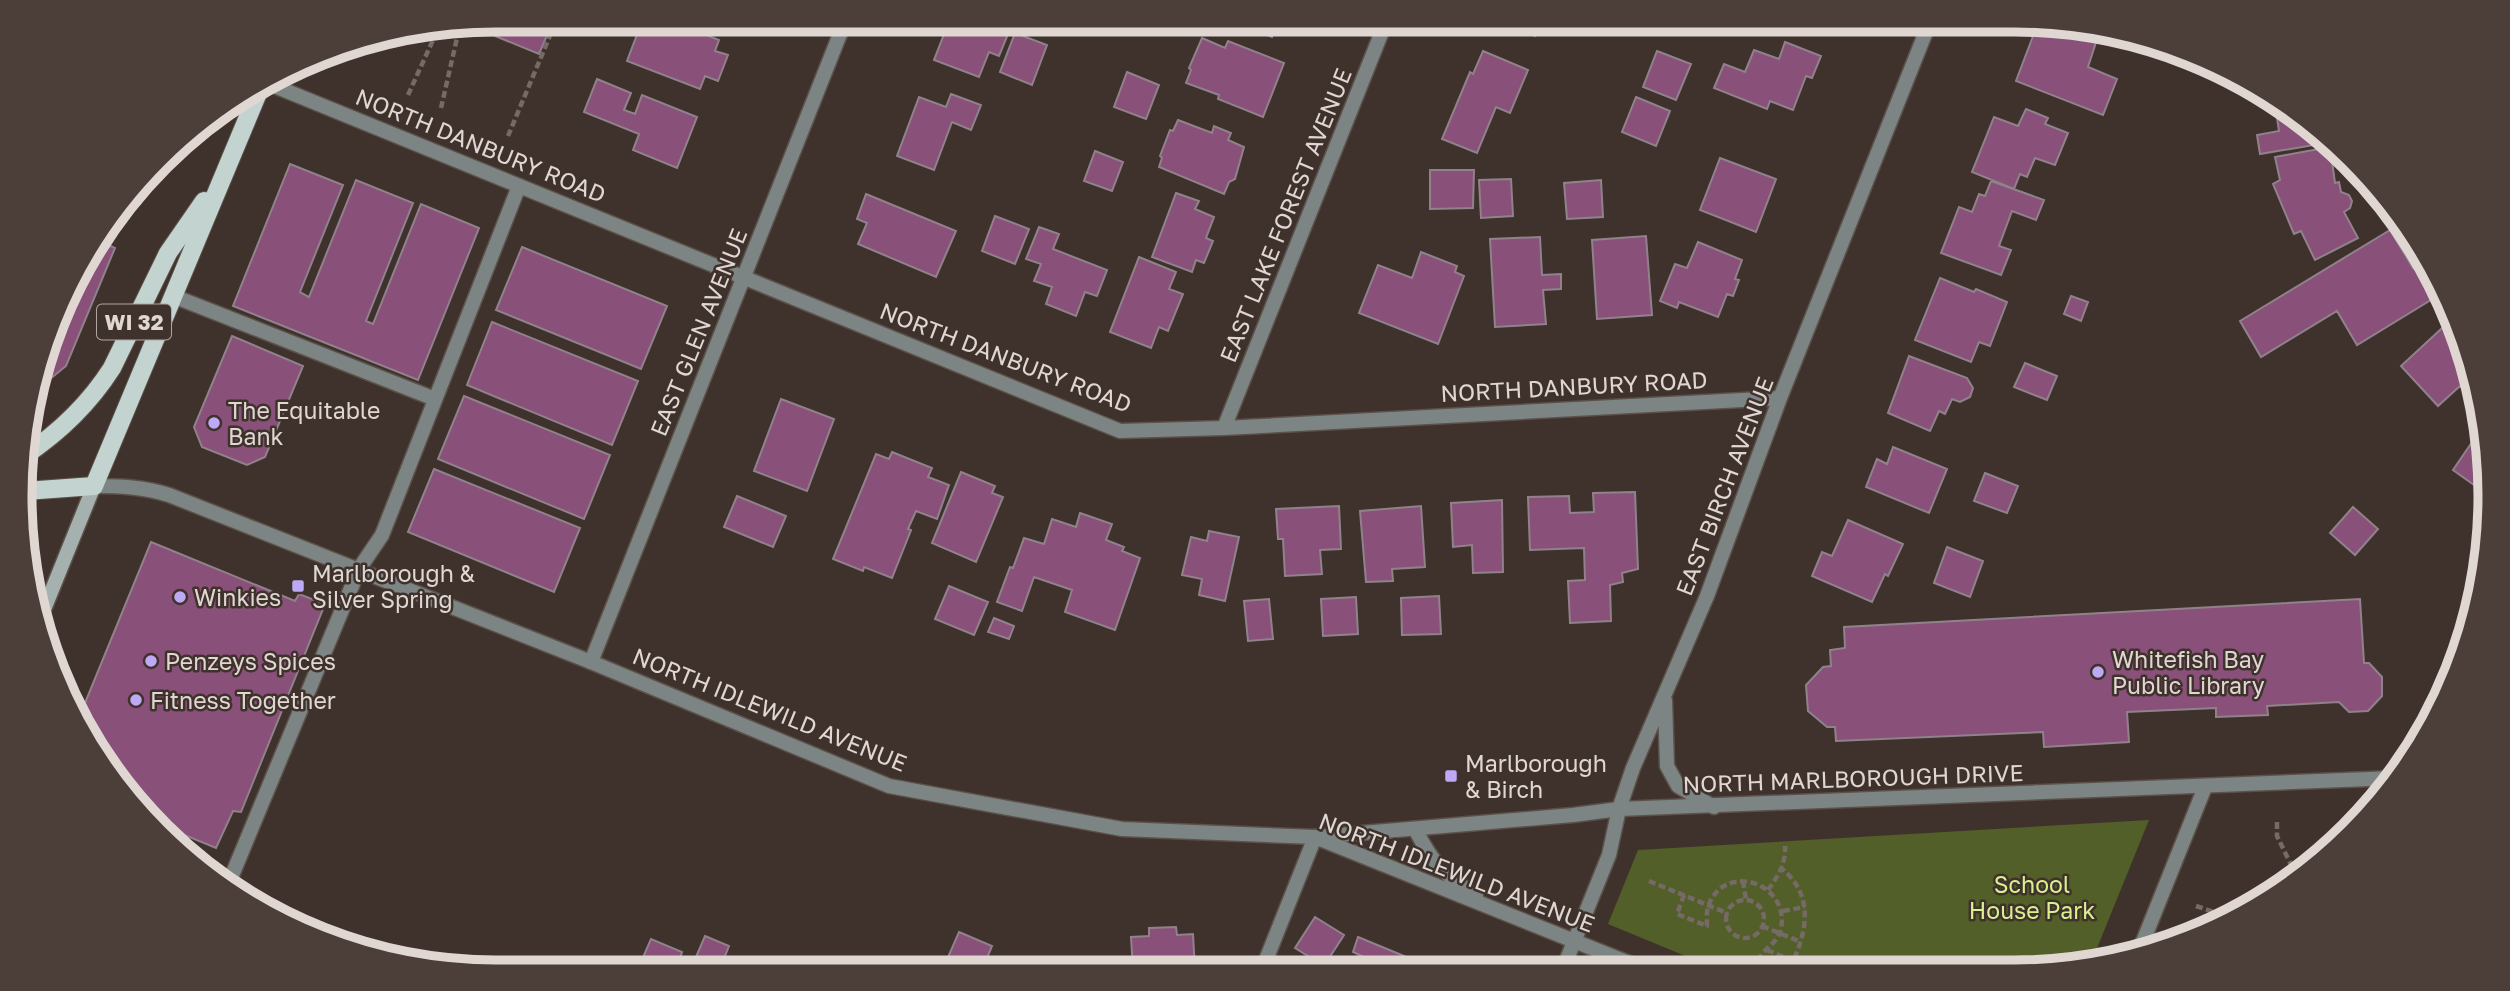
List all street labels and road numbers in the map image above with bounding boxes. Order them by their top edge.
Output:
street label: EAST LAKE FOREST AVENUE [1213,64,1357,366]
street label: NORTH DANBURY ROAD [352,82,610,208]
street label: EAST GLEN AVENUE [644,224,752,440]
street label: NORTH DANBURY ROAD [876,296,1136,418]
road number: WI 32 [97,304,171,340]
street label: NORTH DANBURY ROAD [1440,365,1708,407]
street label: EAST BIRCH AVENUE [1669,373,1779,599]
street label: NORTH IDLEWILD AVENUE [629,641,911,777]
street label: NORTH MARLBOROUGH DRIVE [1682,758,2024,798]
street label: NORTH IDLEWILD AVENUE [1315,806,1599,938]

